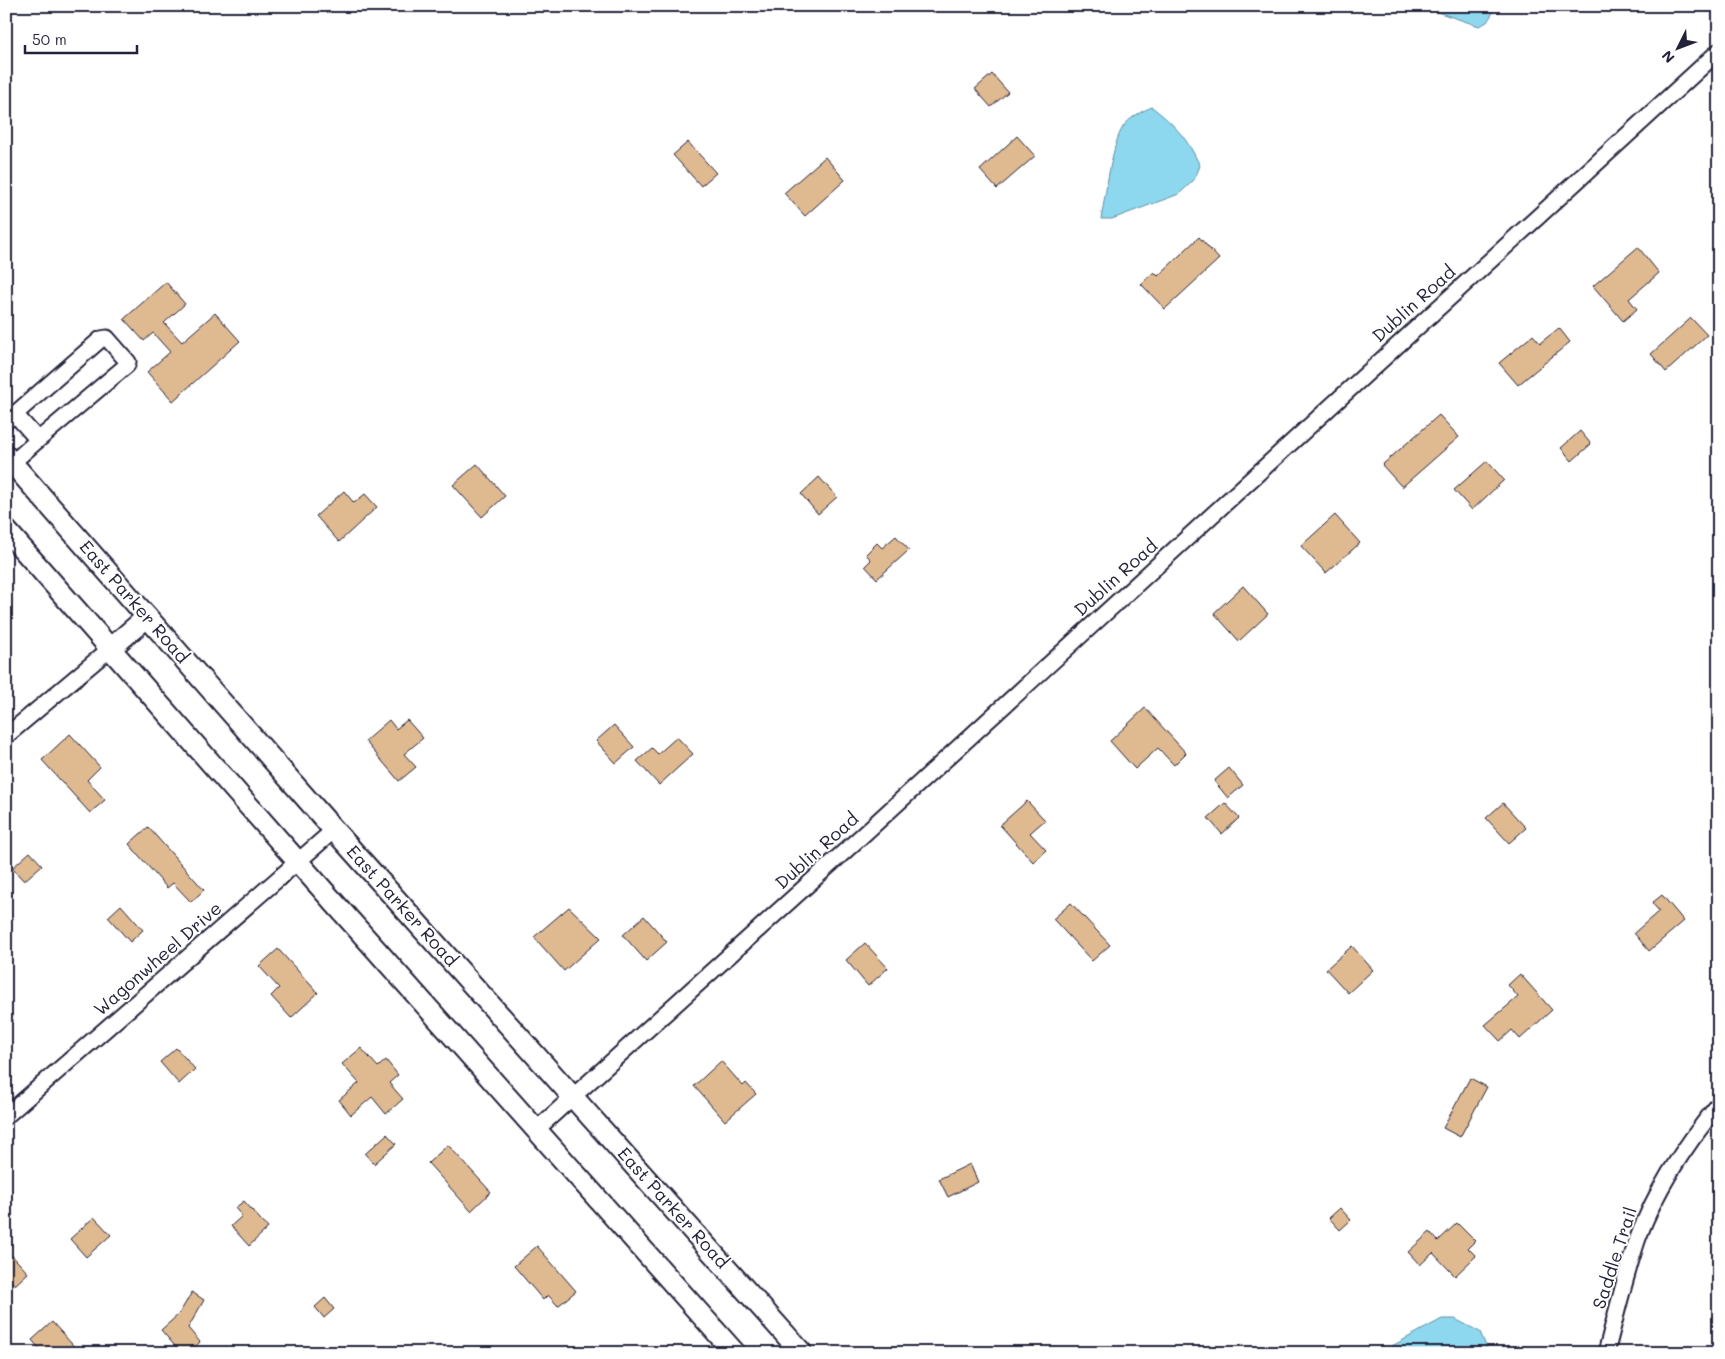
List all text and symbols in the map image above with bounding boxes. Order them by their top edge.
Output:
scale bar [25,22,138,54]
north arrow [1652,22,1702,72]
text: 50 m [32,29,67,49]
text: N [1657,47,1679,67]
street label: Dublin Road [1367,259,1460,347]
street label: Dublin Road [1069,533,1162,621]
street label: East Parker Road [75,535,195,668]
street label: Dublin Road [770,806,863,894]
street label: East Parker Road [342,840,464,971]
street label: Wagonwheel Drive [88,896,226,1021]
street label: East Parker Road [613,1142,735,1273]
street label: Saddle Trail [1586,1204,1642,1312]

